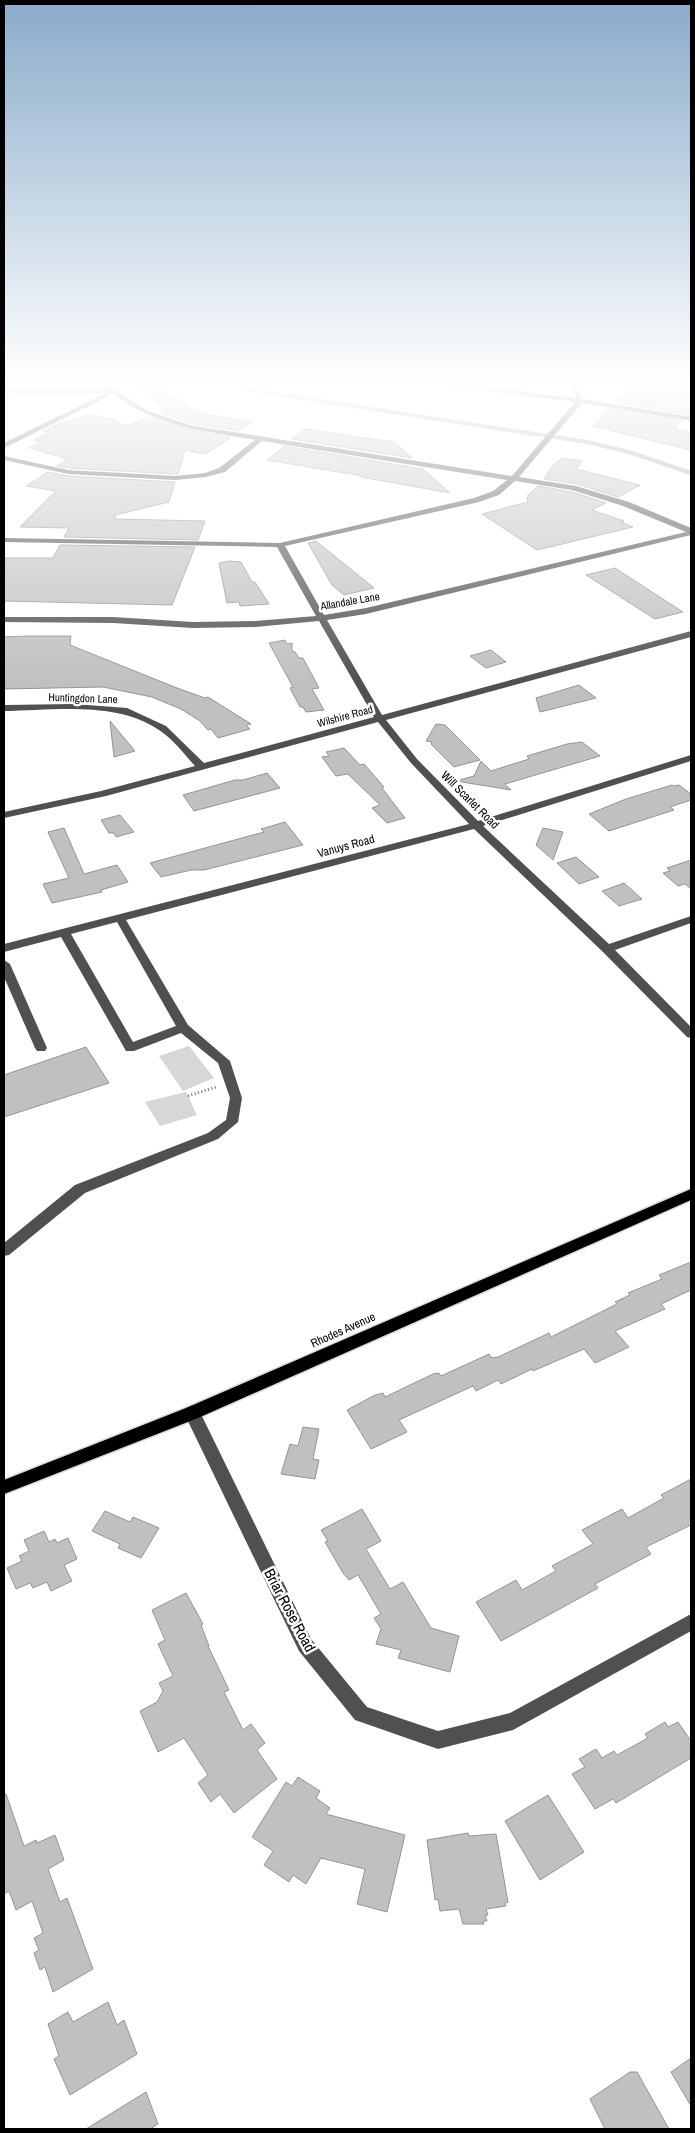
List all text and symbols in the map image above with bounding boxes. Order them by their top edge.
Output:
street label: Allandale Lane [318,589,381,613]
street label: Huntingdon Lane [48,690,118,706]
street label: Wilshire Road [316,702,374,730]
street label: Will Scarlet Road [437,767,503,833]
street label: Vanuys Road [316,831,376,861]
street label: Rhodes Avenue [308,1309,378,1351]
street label: Briar Rose Road [259,1565,321,1655]

